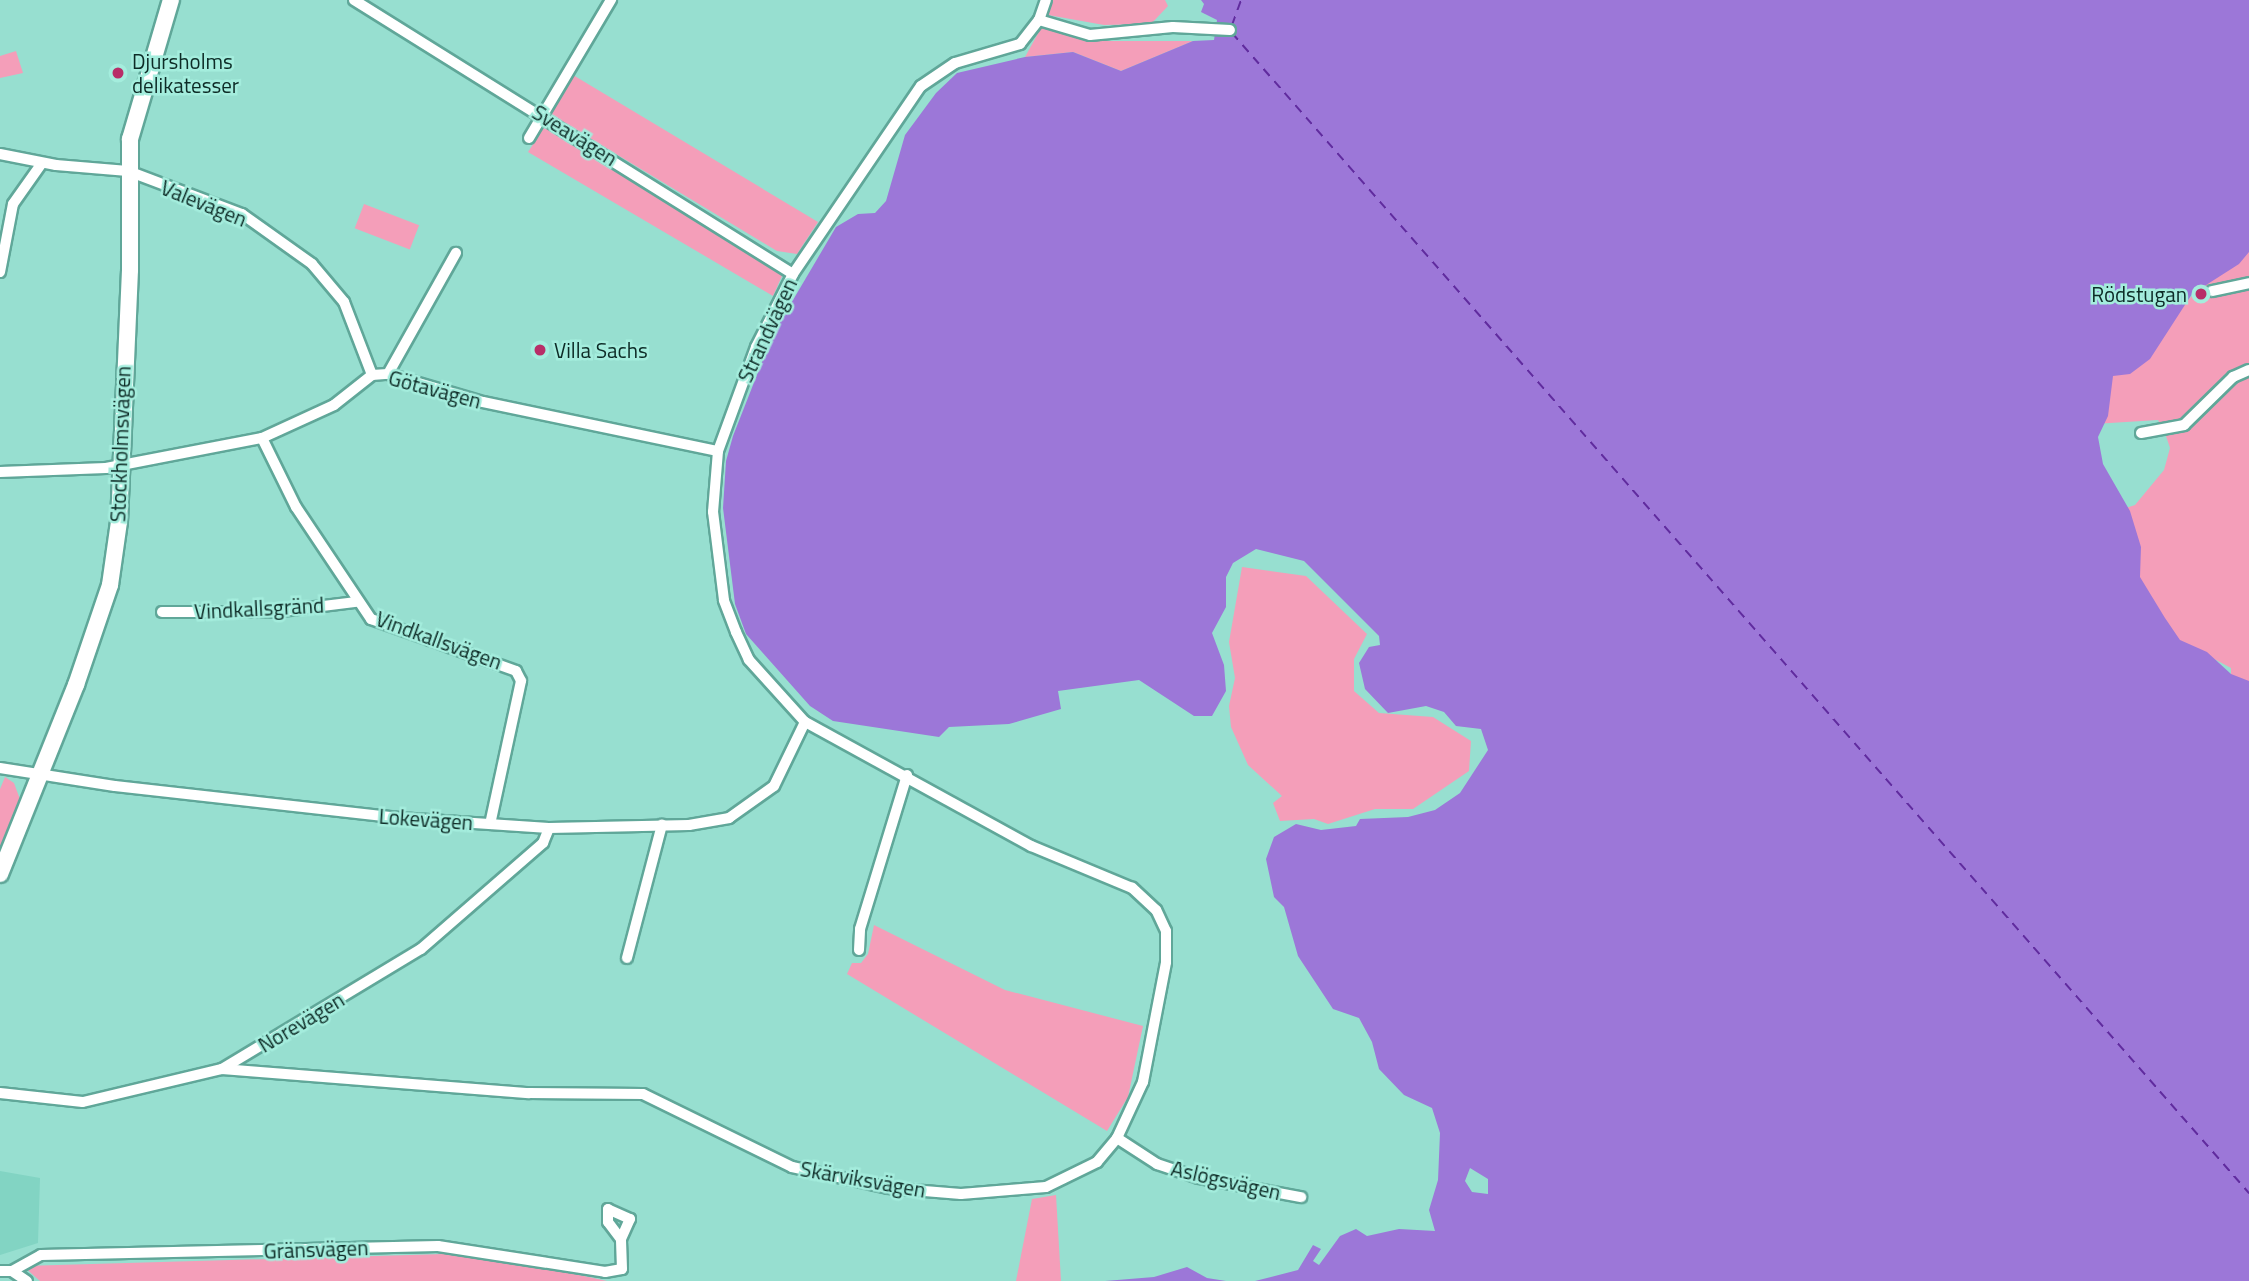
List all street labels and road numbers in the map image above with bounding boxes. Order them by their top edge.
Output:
street label: Sveavägen [528,99,622,171]
street label: Valevägen [157,174,251,232]
street label: Strandvägen [732,274,802,386]
street label: Stockholmsvägen [105,365,135,523]
street label: Götavägen [386,365,484,413]
street label: Vindkallsgränd [193,592,325,624]
street label: Vindkallsvägen [373,606,505,674]
street label: Lokevägen [378,803,474,835]
street label: Norevägen [253,987,349,1057]
street label: Aslögsvägen [1169,1155,1283,1205]
street label: Skärviksvägen [798,1156,928,1202]
street label: Gränsvägen [263,1235,369,1263]

